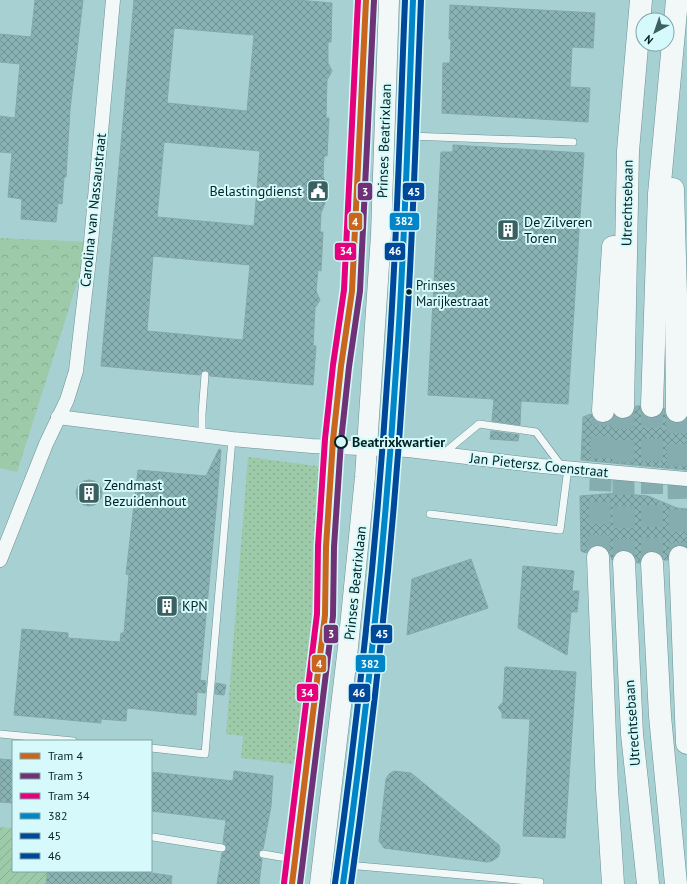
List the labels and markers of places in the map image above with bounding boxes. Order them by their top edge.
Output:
public building icon: Belastingdienst [305,178,331,204]
place label: Belastingdienst [209,182,302,200]
place label: De Zilveren Toren [524,213,592,247]
building icon: De Zilveren Toren [495,217,521,243]
place label: Prinses Marijkestraat [416,277,489,310]
marker: Prinses Marijkestraat [404,287,414,297]
place label: Beatrixkwartier [352,433,445,451]
marker: Beatrixkwartier [334,435,348,449]
place label: Zendmast Bezuidenhout [104,476,187,510]
building icon: Zendmast Bezuidenhout [76,480,102,506]
building icon: KPN [154,593,180,619]
place label: KPN [182,597,208,615]

